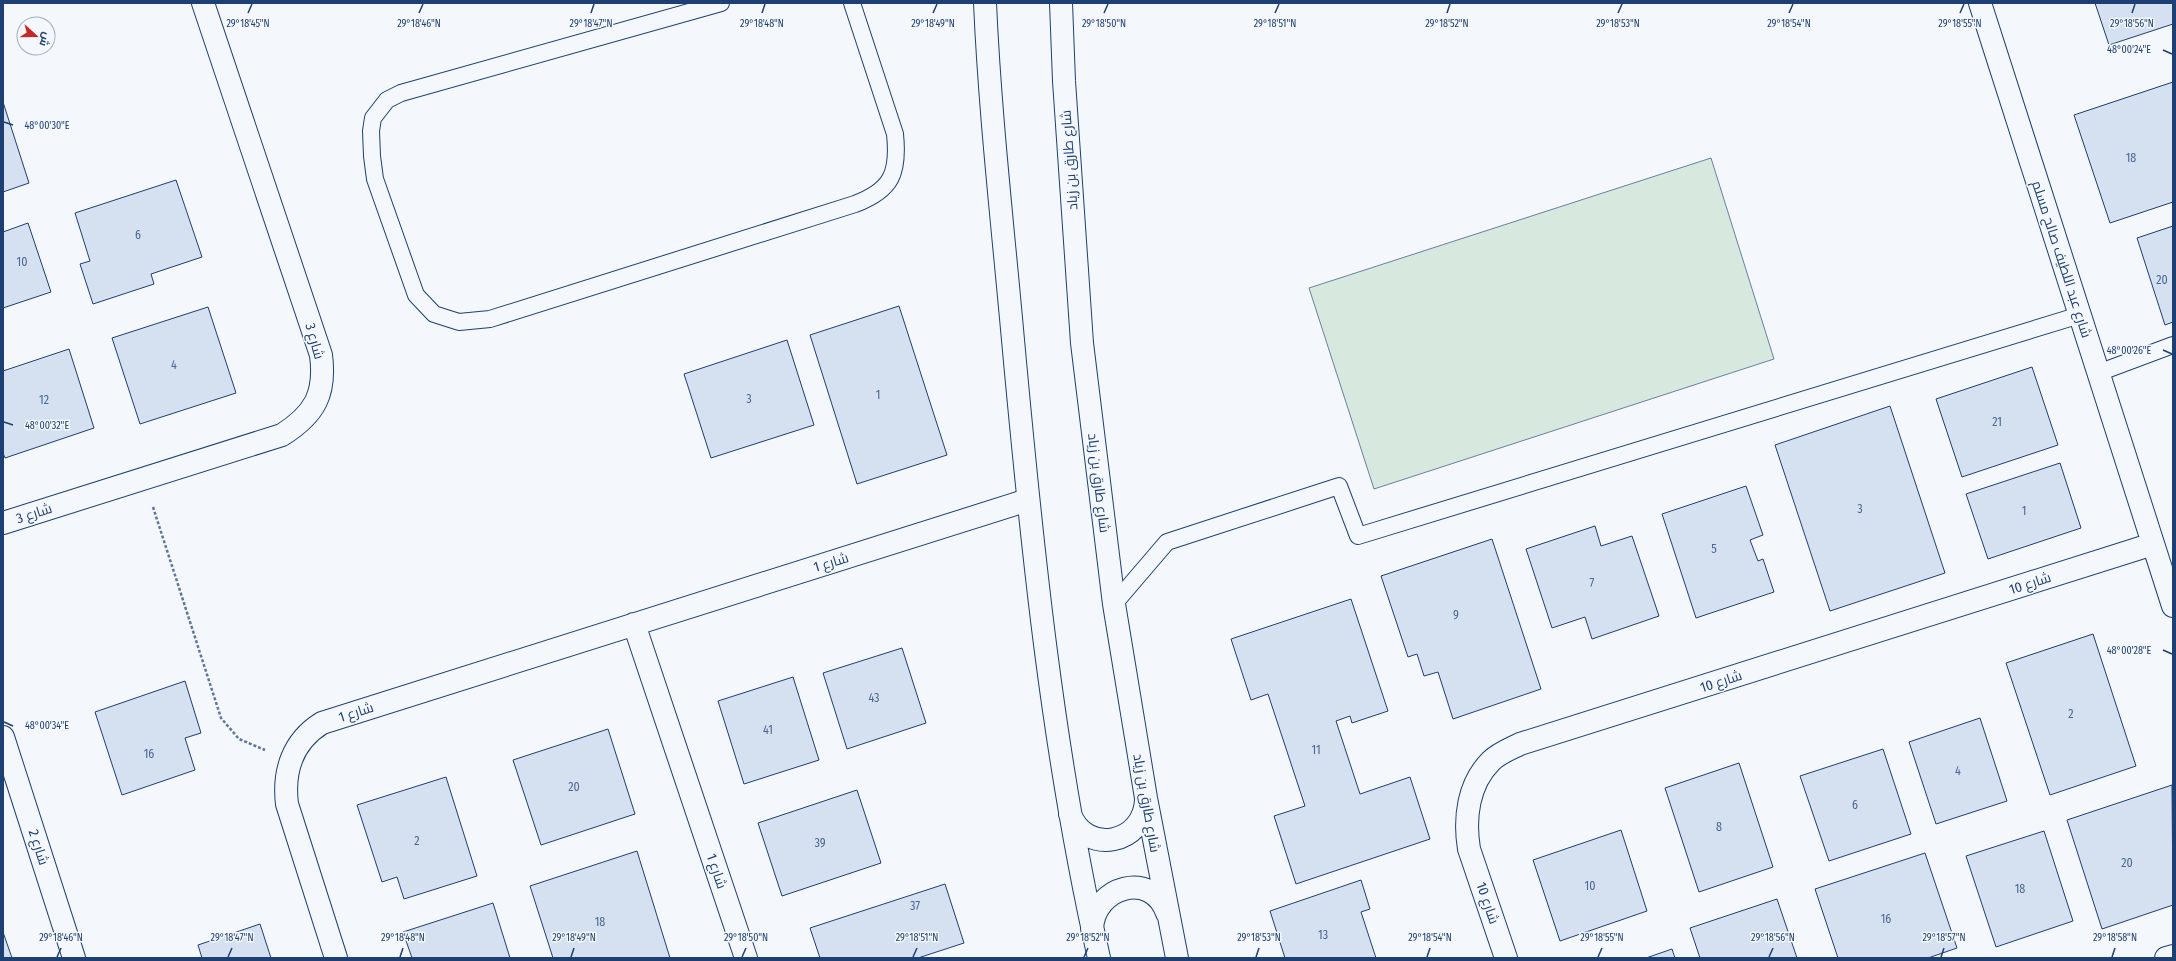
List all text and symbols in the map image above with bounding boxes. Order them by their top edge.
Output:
north arrow [16,16,56,56]
text: 29°18'45"N [226,18,270,30]
text: 29°18'46"N [397,18,441,30]
text: 29°18'47"N [570,18,612,30]
text: 29°18'48"N [740,18,784,30]
text: 29°18'49"N [911,18,955,30]
text: 29°18'50"N [1082,18,1126,30]
text: 29°18'51"N [1254,18,1296,30]
text: 29°18'52"N [1425,18,1469,30]
text: 29°18'53"N [1596,18,1640,30]
text: 29°18'54"N [1767,18,1811,30]
text: 29°18'55"N [1938,18,1982,30]
text: 29°18'56"N [2110,18,2154,30]
text: ش [36,30,53,48]
text: 48°00'24"E [2107,44,2151,56]
street label: شارع طارق بن زياد [1058,109,1081,211]
text: 48°00'30"E [25,120,70,132]
house number: 18 [2126,151,2136,165]
street label: شارع عبد اللطيف صالح مسلم [2027,178,2095,340]
house number: 6 [135,228,141,242]
house number: 10 [17,255,27,269]
house number: 20 [2156,273,2168,287]
street label: شارع 3 [301,321,328,361]
text: 48°00'26"E [2107,345,2152,357]
house number: 4 [171,358,177,372]
house number: 1 [876,388,880,402]
house number: 3 [746,392,752,406]
house number: 12 [39,393,49,407]
house number: 21 [1992,415,2002,429]
text: 48°00'32"E [25,420,69,432]
street label: شارع طارق بن زياد [1084,432,1113,534]
street label: شارع 3 [14,500,54,527]
house number: 3 [1857,502,1863,516]
house number: 1 [2022,504,2026,518]
house number: 5 [1711,542,1717,556]
street label: شارع 1 [811,549,851,576]
street label: شارع 10 [2007,569,2053,598]
house number: 7 [1590,576,1595,590]
house number: 9 [1453,608,1459,622]
text: 48°00'28"E [2107,645,2152,657]
street label: شارع 10 [1698,667,1744,696]
house number: 43 [868,691,880,705]
street label: شارع 1 [336,699,376,726]
house number: 2 [2068,707,2074,721]
text: 48°00'34"E [25,720,69,732]
house number: 41 [763,723,773,737]
house number: 11 [1311,743,1321,757]
house number: 16 [144,747,154,761]
street label: شارع طارق بن زياد [1129,752,1164,854]
house number: 4 [1955,764,1961,778]
house number: 20 [568,780,580,794]
house number: 6 [1852,798,1858,812]
house number: 8 [1716,820,1722,834]
street label: شارع 2 [25,827,52,867]
house number: 2 [414,834,420,848]
house number: 39 [814,836,826,850]
street label: شارع 1 [703,851,730,891]
house number: 20 [2121,856,2133,870]
house number: 10 [1585,879,1595,893]
street label: شارع 10 [1472,880,1503,926]
house number: 18 [2015,882,2025,896]
house number: 37 [910,899,920,913]
house number: 16 [1881,912,1891,926]
house number: 18 [595,915,605,929]
house number: 13 [1318,928,1328,942]
text: 29°18'46"N [39,932,83,944]
text: 29°18'47"N [211,932,253,944]
text: 29°18'48"N [381,932,425,944]
text: 29°18'49"N [552,932,596,944]
text: 29°18'50"N [724,932,768,944]
text: 29°18'51"N [896,932,938,944]
text: 29°18'52"N [1066,932,1110,944]
text: 29°18'53"N [1237,932,1281,944]
text: 29°18'54"N [1408,932,1452,944]
text: 29°18'55"N [1580,932,1624,944]
text: 29°18'56"N [1751,932,1795,944]
text: 29°18'57"N [1922,932,1966,944]
text: 29°18'58"N [2093,932,2137,944]

